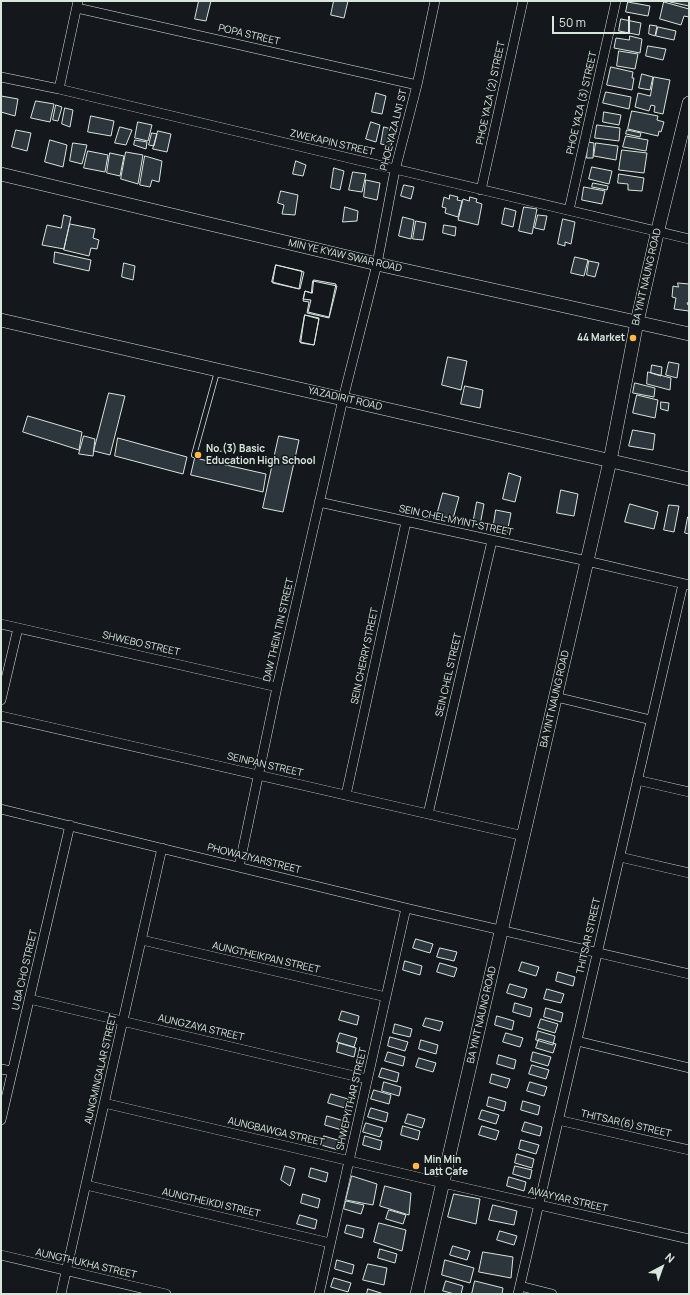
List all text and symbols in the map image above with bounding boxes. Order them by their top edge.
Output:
scale bar [554,8,632,34]
text: 50 m [559,14,586,31]
street label: POPA STREET [217,22,281,48]
street label: PHOE YAZA (2) STREET [474,40,508,146]
street label: PHOE YAZA (3) STREET [564,50,600,156]
street label: PHOE YAZA LN1 ST [378,88,410,172]
street label: ZWEKAPIN STREET [289,127,375,159]
street label: BA YINT NAUNG ROAD [630,227,664,327]
street label: MIN YE KYAW SWAR ROAD [287,237,403,275]
place label: 44 Market [577,332,625,344]
marker: 44 Market [628,333,638,343]
street label: YAZADIRIT ROAD [307,385,383,413]
place label: No.(3) Basic Education High School [206,443,315,466]
marker: No.(3) Basic Education High School [193,450,203,460]
street label: SEIN CHEL MYINT STREET [398,503,514,539]
street label: DAW THEIN TIN STREET [261,577,297,683]
street label: SEIN CHERRY STREET [349,607,381,705]
street label: SHWEBO STREET [101,629,181,659]
street label: SEIN CHEL STREET [434,632,464,718]
street label: BA YINT NAUNG ROAD [538,649,572,749]
street label: SEINPAN STREET [226,750,304,780]
street label: PHOWAZIYARSTREET [206,842,302,876]
street label: THITSAR STREET [574,897,604,975]
street label: U BA CHO STREET [10,928,40,1012]
street label: AUNGTHEIKPAN STREET [211,940,321,976]
street label: BA YINT NAUNG ROAD [465,965,499,1065]
street label: AUNGMINGALAR STREET [82,1012,120,1126]
street label: AUNGZAYA STREET [157,1012,245,1044]
street label: SHWEPYITHAR STREET [334,1046,370,1152]
street label: THITSAR(6) STREET [580,1108,672,1140]
street label: AUNGBAWGA STREET [226,1115,326,1149]
place label: Min Min Latt Cafe [424,1154,468,1178]
marker: Min Min Latt Cafe [411,1161,421,1171]
street label: AWAYYAR STREET [527,1185,609,1215]
street label: AUNGTHEIKDI STREET [161,1186,261,1220]
street label: AUNGTHUKHA STREET [34,1247,138,1281]
north arrow [642,1247,682,1287]
text: N [662,1249,678,1266]

